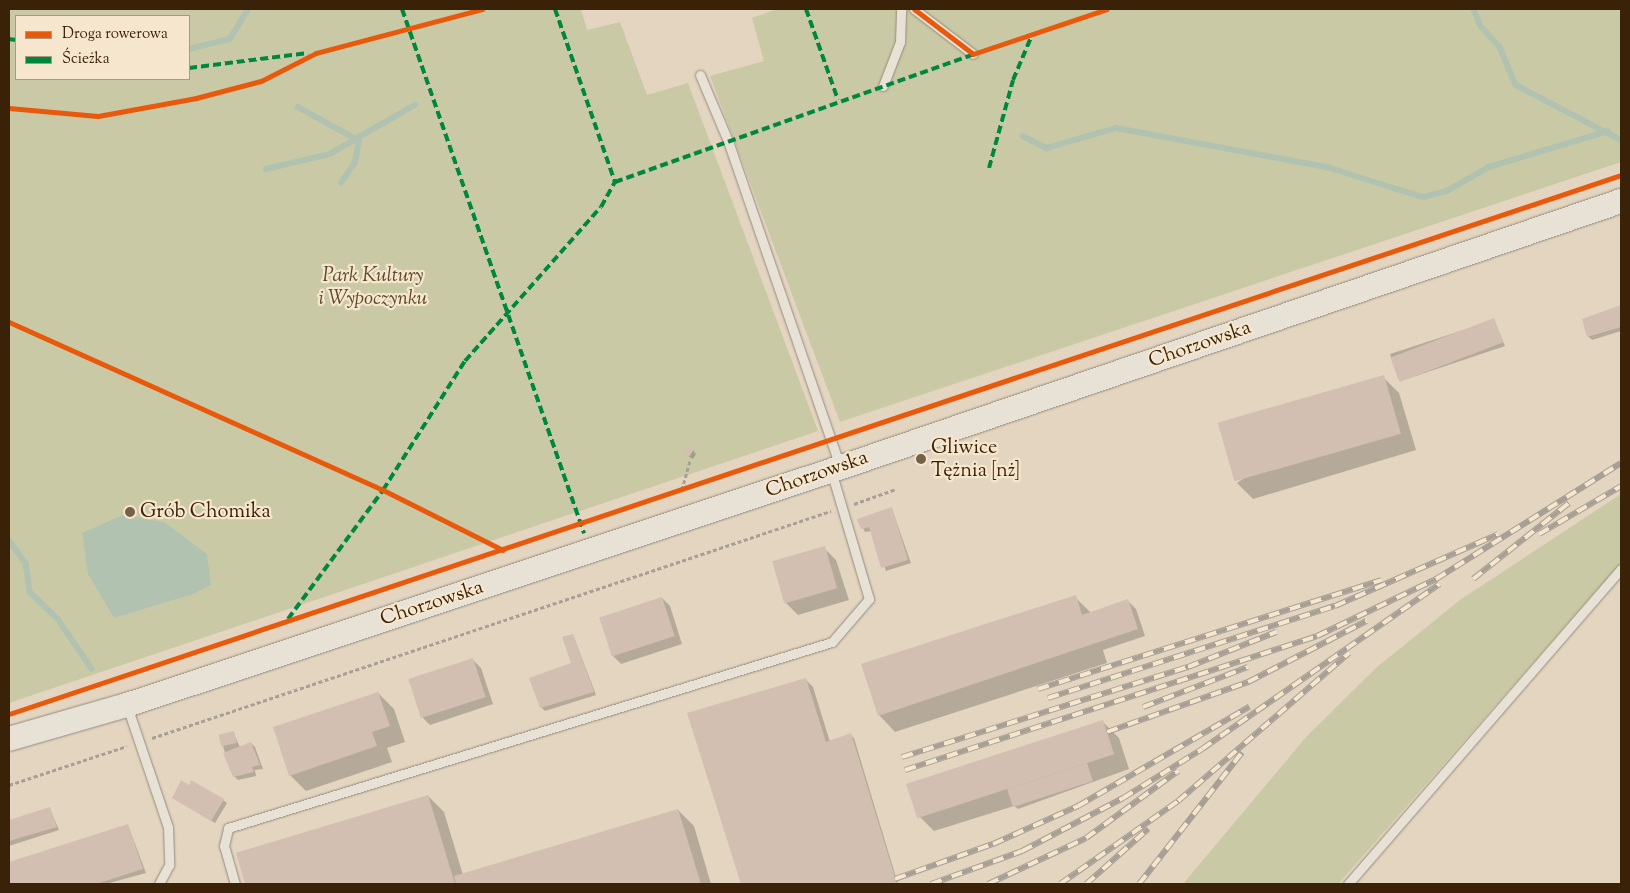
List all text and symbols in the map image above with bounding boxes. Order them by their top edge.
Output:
legend [15,15,190,80]
text: Droga rowerowa [62,24,168,45]
text: Ścieżka [62,49,110,70]
park label: Park Kultury i Wypoczynku [319,264,427,311]
street label: Chorzowska [1146,316,1254,374]
place label: Gliwice Tężnia [nż] [931,436,1020,483]
street label: Chorzowska [763,446,871,504]
marker: Gliwice Tężnia [nż] [915,453,927,465]
place label: Grób Chomika [140,500,271,524]
marker: Grób Chomika [124,506,136,518]
street label: Chorzowska [377,576,487,632]

